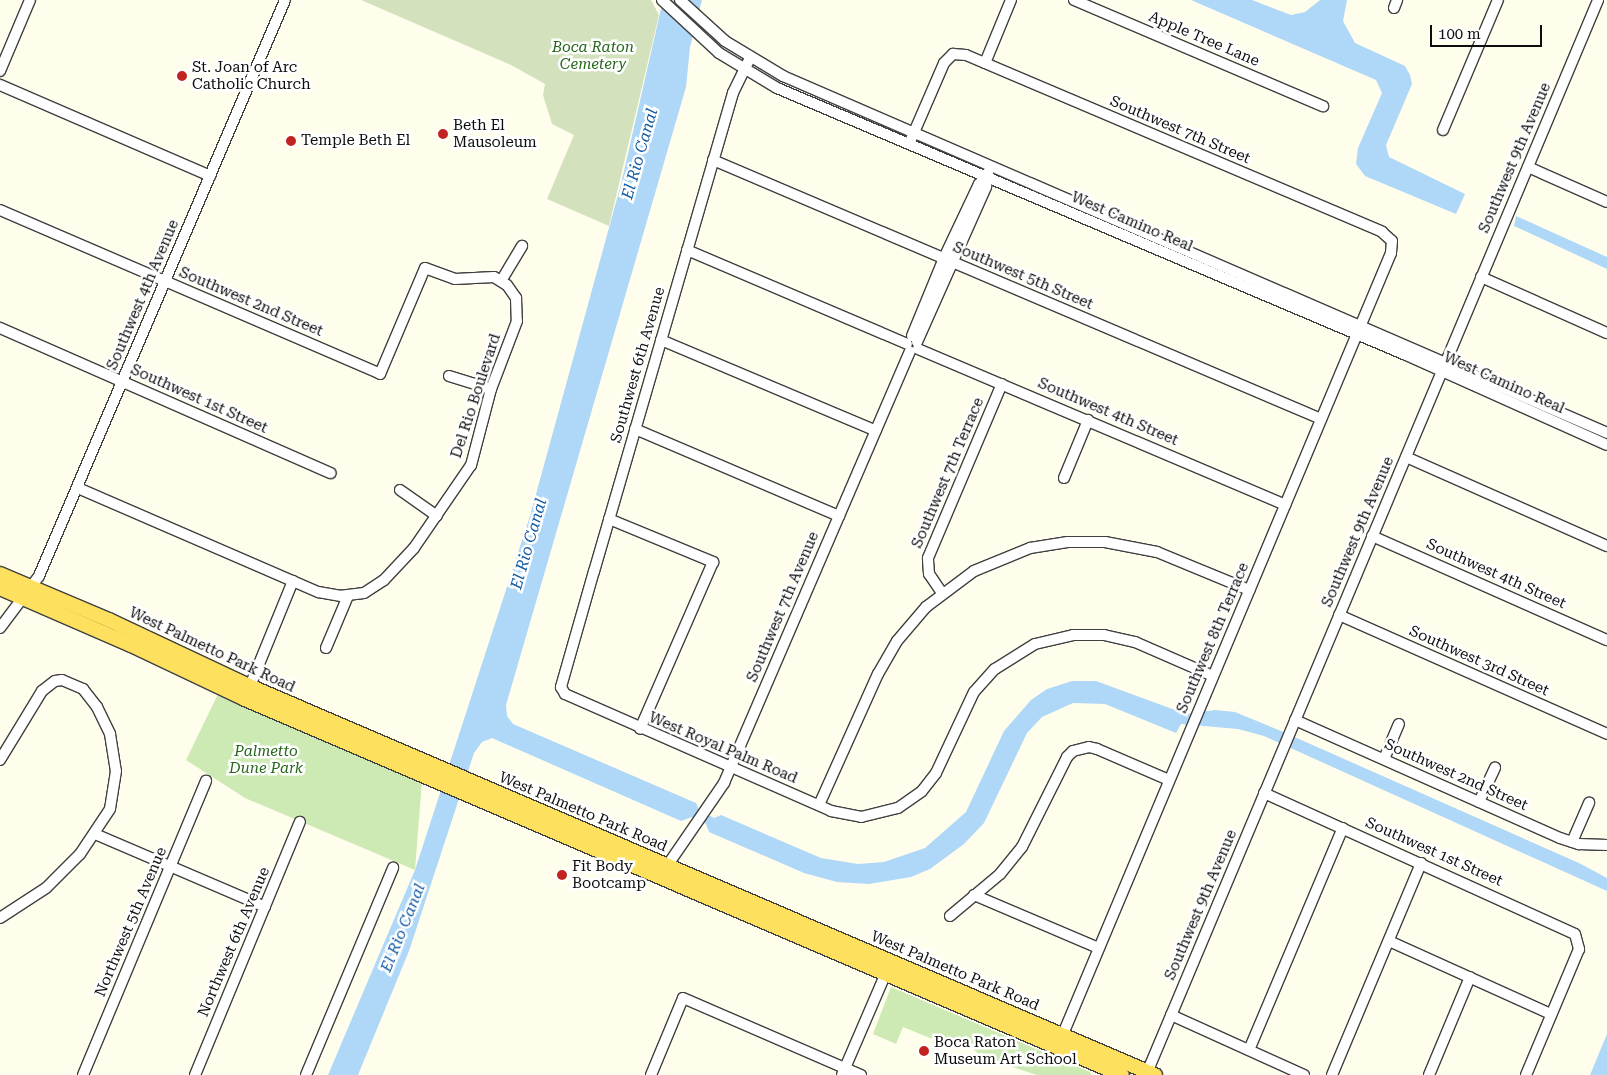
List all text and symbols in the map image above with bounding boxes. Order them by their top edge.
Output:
street label: Apple Tree Lane [1146,8,1262,70]
scale bar [1432,15,1544,47]
text: 100 m [1438,25,1481,43]
park label: Boca Raton Cemetery [552,38,634,73]
place label: St. Joan of Arc Catholic Church [192,58,311,93]
marker: St. Joan of Arc Catholic Church [176,70,188,82]
street label: Southwest 9th Avenue [1475,80,1555,236]
street label: Southwest 7th Street [1107,92,1253,168]
water label: El Rio Canal [618,106,662,202]
place label: Beth El Mausoleum [453,116,537,151]
marker: Beth El Mausoleum [437,128,449,140]
place label: Temple Beth El [301,132,410,150]
marker: Temple Beth El [285,135,297,147]
street label: West Camino Real [1068,188,1196,256]
street label: Southwest 4th Avenue [103,217,183,373]
street label: Southwest 5th Street [950,238,1096,314]
street label: Southwest 2nd Street [176,264,326,340]
street label: Southwest 6th Avenue [607,285,669,445]
street label: Del Rio Boulevard [447,331,505,461]
street label: West Camino Real [1441,348,1567,418]
street label: Southwest 1st Street [128,361,270,437]
street label: Southwest 4th Street [1035,374,1181,450]
street label: Southwest 7th Terrace [908,395,988,551]
street label: Southwest 9th Avenue [1318,454,1398,610]
water label: El Rio Canal [507,496,551,592]
street label: Southwest 7th Avenue [743,529,823,685]
street label: Southwest 4th Street [1424,535,1568,613]
street label: Southwest 8th Terrace [1173,560,1253,716]
street label: West Palmetto Park Road [126,604,298,696]
street label: Southwest 3rd Street [1406,622,1552,700]
street label: West Royal Palm Road [646,708,800,788]
street label: Southwest 2nd Street [1382,735,1530,815]
park label: Palmetto Dune Park [229,742,303,777]
street label: West Palmetto Park Road [496,768,670,856]
street label: Southwest 1st Street [1363,814,1505,890]
street label: Southwest 9th Avenue [1161,827,1241,983]
street label: Northwest 5th Avenue [91,845,171,999]
place label: Fit Body Bootcamp [572,857,646,892]
street label: Northwest 6th Avenue [194,865,274,1019]
marker: Fit Body Bootcamp [556,869,568,881]
water label: El Rio Canal [377,881,429,975]
street label: West Palmetto Park Road [868,927,1042,1015]
place label: Boca Raton Museum Art School [934,1033,1077,1068]
marker: Boca Raton Museum Art School [918,1045,930,1057]

